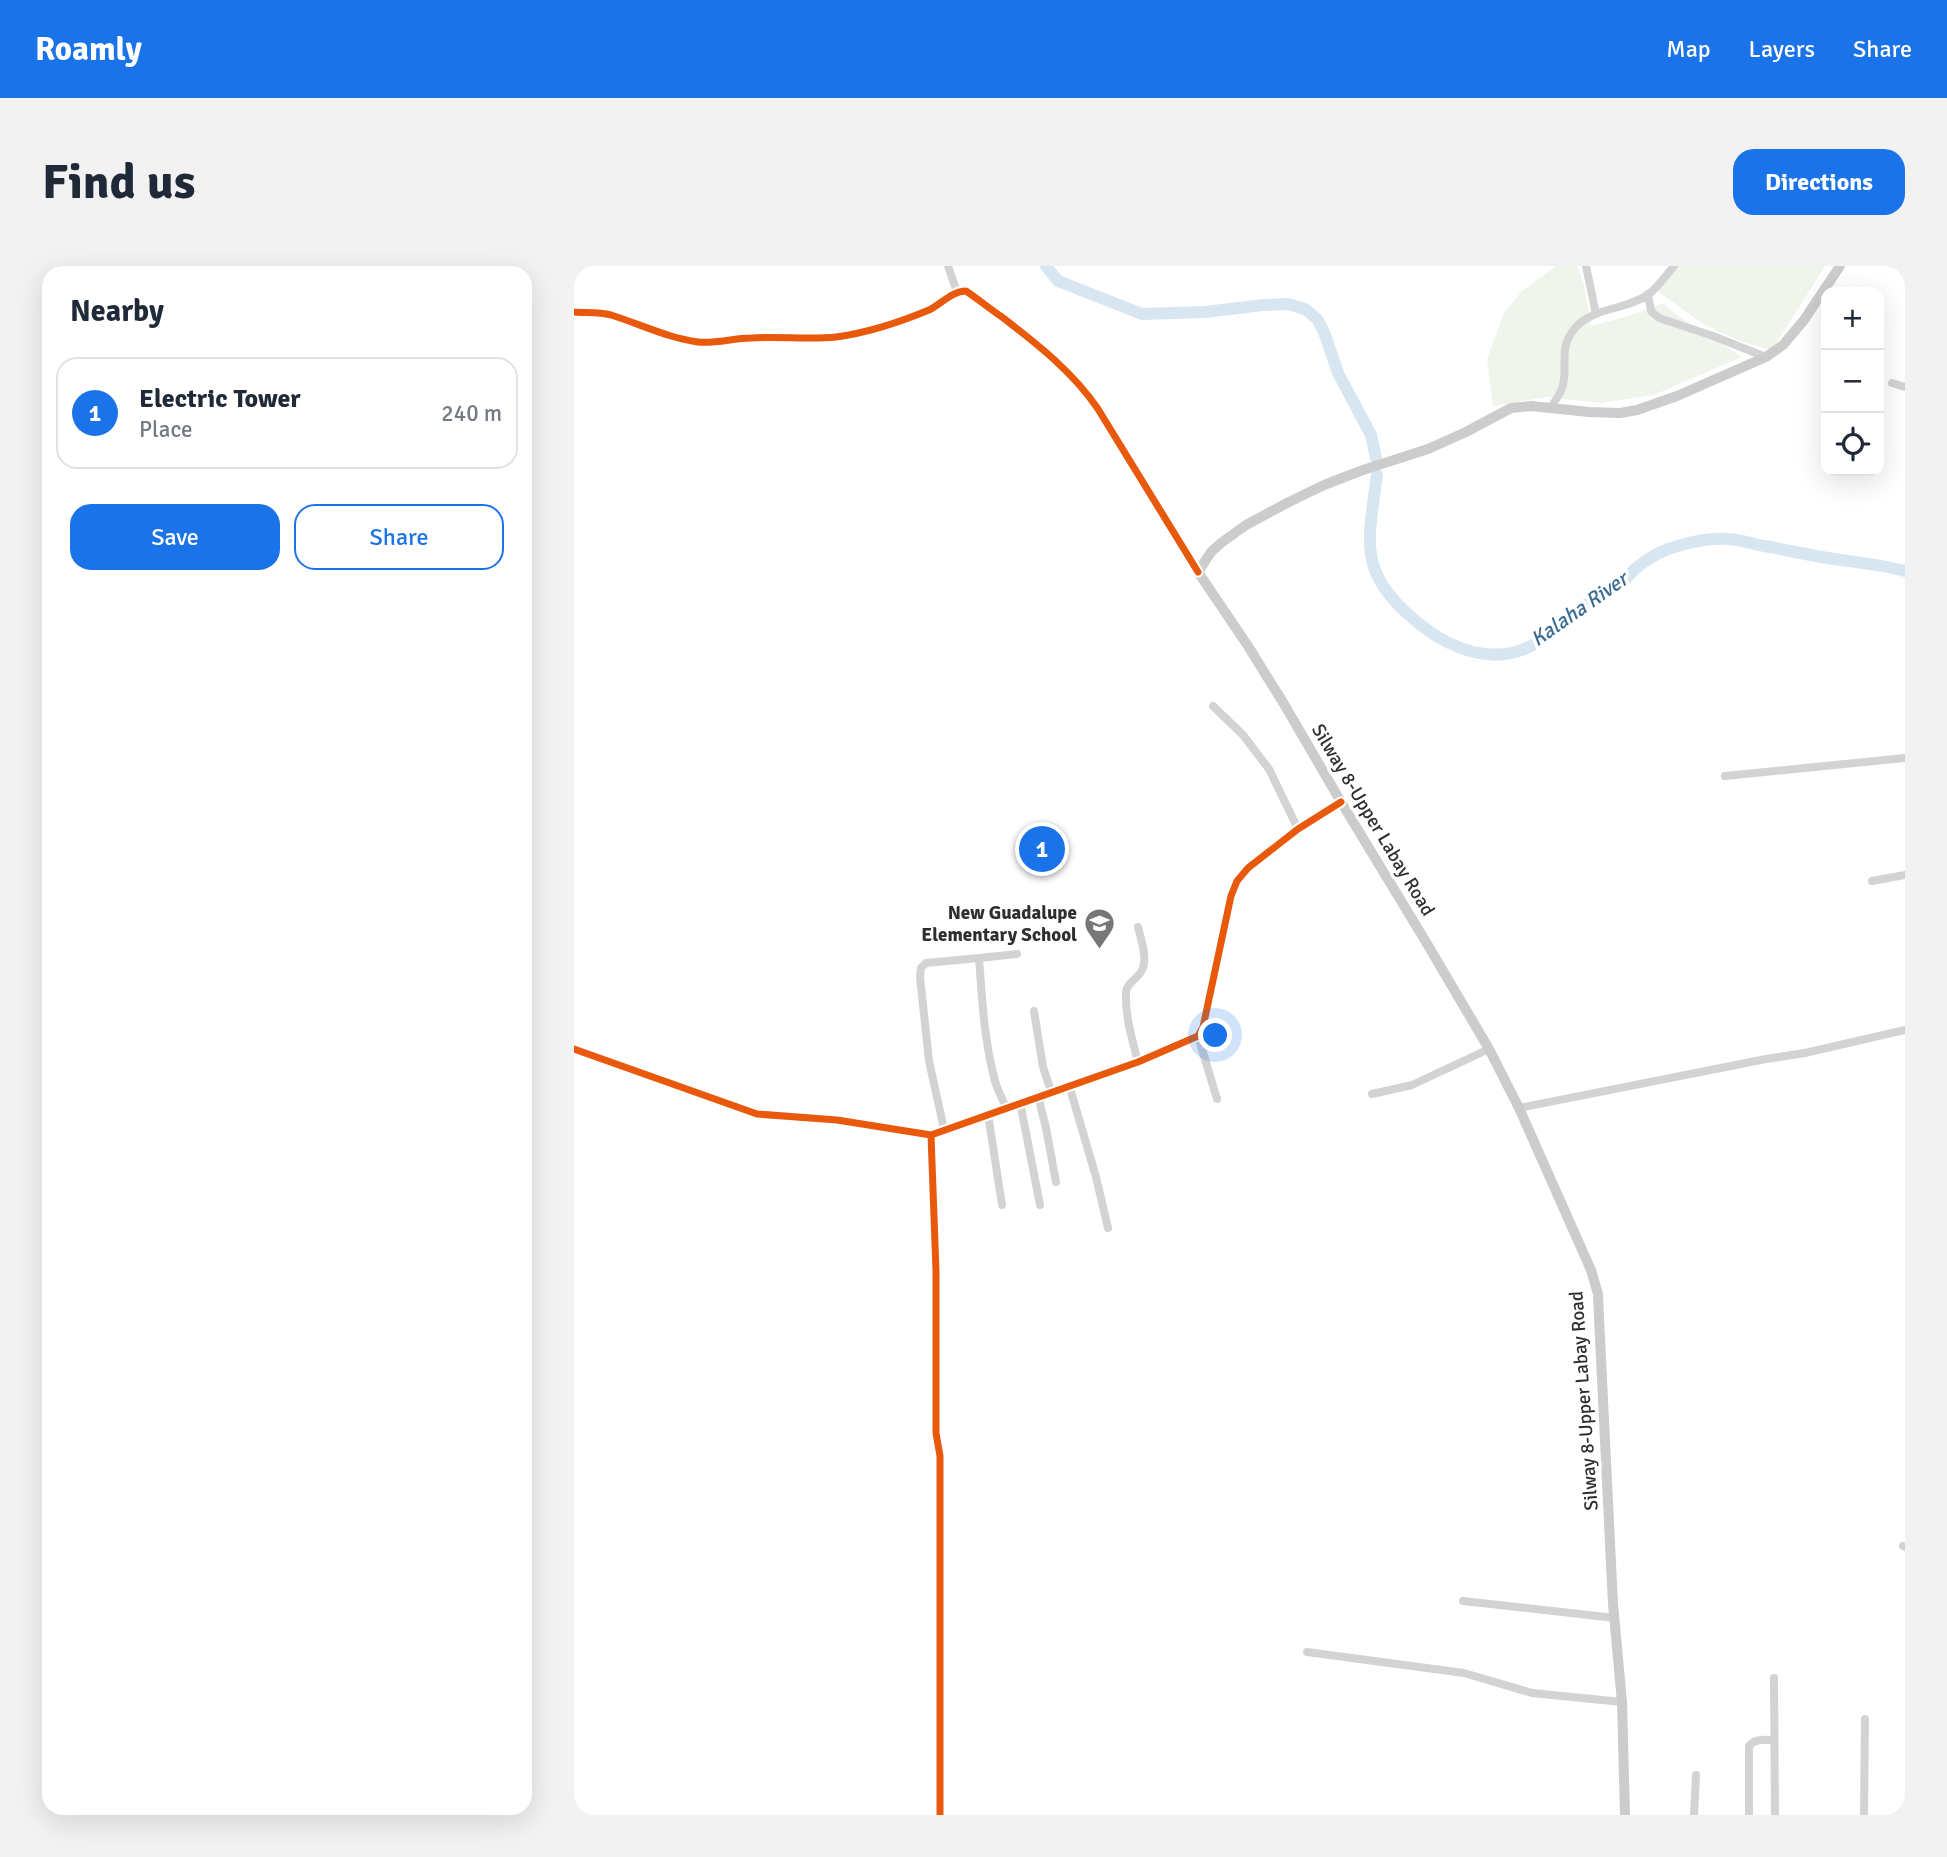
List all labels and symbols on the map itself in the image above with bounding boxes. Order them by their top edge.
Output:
water label: Kalaha River [1526,564,1635,652]
street label: Silway 8-Upper Labay Road [1306,719,1440,921]
pin: 1 [1019,823,1065,875]
place label: New Guadalupe Elementary School [921,901,1077,947]
school or university icon: New Guadalupe Elementary School [1083,907,1117,951]
your location [1198,1018,1232,1052]
street label: Silway 8-Upper Labay Road [1564,1290,1604,1512]

